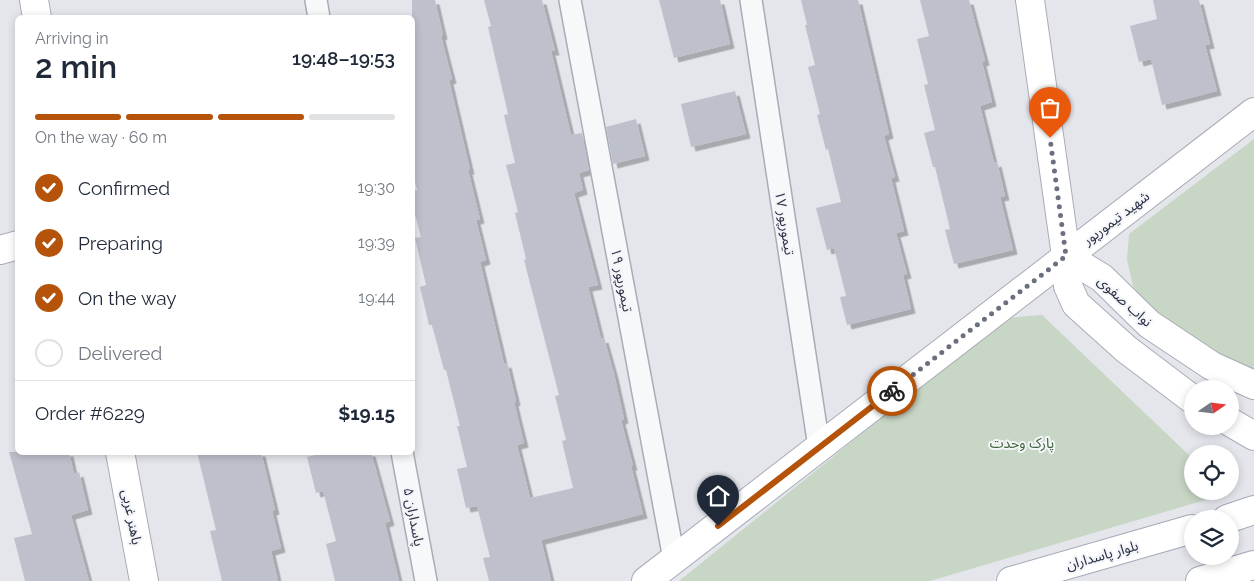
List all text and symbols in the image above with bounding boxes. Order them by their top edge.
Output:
text: Arriving in [35,29,109,48]
text: 19:48–19:53 [292,47,395,69]
text: 2 min [35,48,117,85]
pin [1029,87,1071,138]
icon: bag [1036,94,1064,122]
text: On the way · 60 m [35,128,167,147]
icon: check [35,174,63,202]
text: Confirmed [78,177,170,199]
text: 19:30 [357,178,395,197]
street label: شهید تیمورپور [1079,188,1154,250]
street label: تیمورپور ۱۷ [770,190,798,256]
icon: check [35,229,63,257]
text: Preparing [78,232,163,254]
text: 19:39 [358,233,395,252]
street label: تیمورپور ۱۹ [606,247,636,314]
street label: نواب صفوی [1094,272,1156,331]
icon: check [35,284,63,312]
text: On the way [78,287,177,309]
text: 19:44 [358,288,395,307]
text: Delivered [78,342,162,364]
courier [867,366,917,416]
icon: bike [878,377,906,405]
north arrow [1184,380,1239,435]
map controls [1184,380,1239,565]
text: Order #6229 [35,402,145,424]
text: $19.15 [338,402,395,424]
park label: پارک وحدت [990,435,1054,453]
button: locate [1184,445,1239,500]
pin [697,475,739,526]
icon: home [704,482,732,510]
street label: پاسداران ۵ [398,486,428,548]
street label: باهنر غربی [118,488,145,546]
button: layers [1184,510,1239,565]
street label: بلوار پاسداران [1064,537,1141,575]

